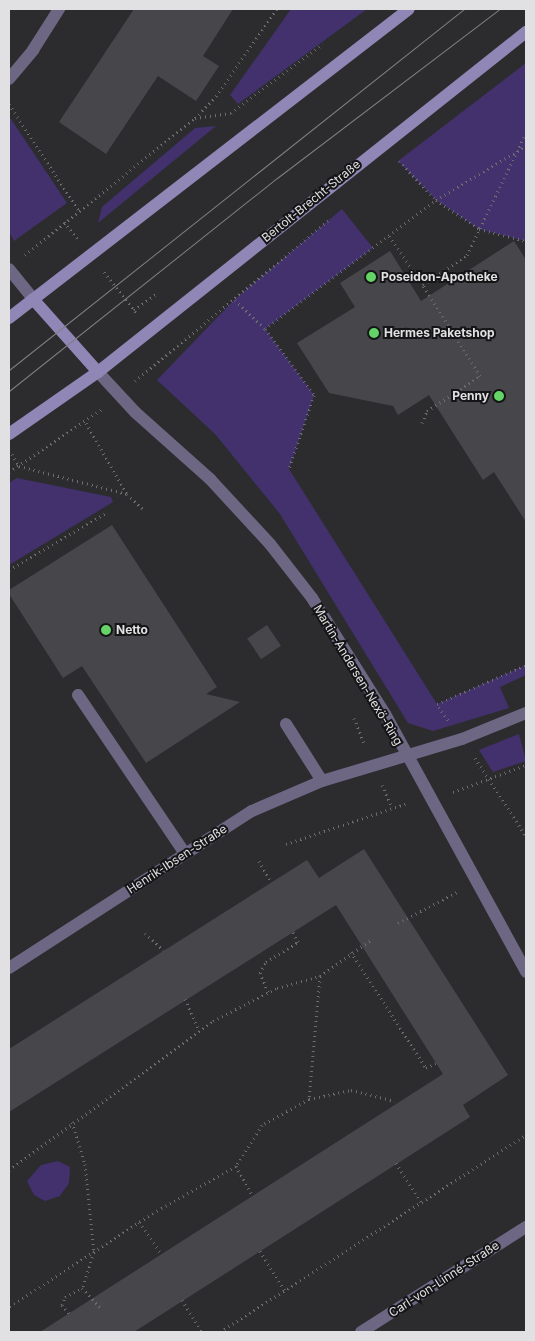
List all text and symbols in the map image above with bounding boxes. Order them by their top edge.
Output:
street label: Bertolt-Brecht-Straße [259,157,363,245]
place label: Poseidon-Apotheke [381,270,498,284]
marker: Poseidon-Apotheke [365,271,377,283]
place label: Hermes Paketshop [384,326,495,340]
marker: Hermes Paketshop [368,327,380,339]
place label: Penny [452,389,489,403]
marker: Penny [493,390,505,402]
street label: Martin-Andersen-Nexö-Ring [310,602,406,748]
place label: Netto [116,623,148,637]
marker: Netto [100,624,112,636]
street label: Henrik-Ibsen-Straße [124,821,230,897]
street label: Carl-von-Linné-Straße [386,1238,502,1320]

